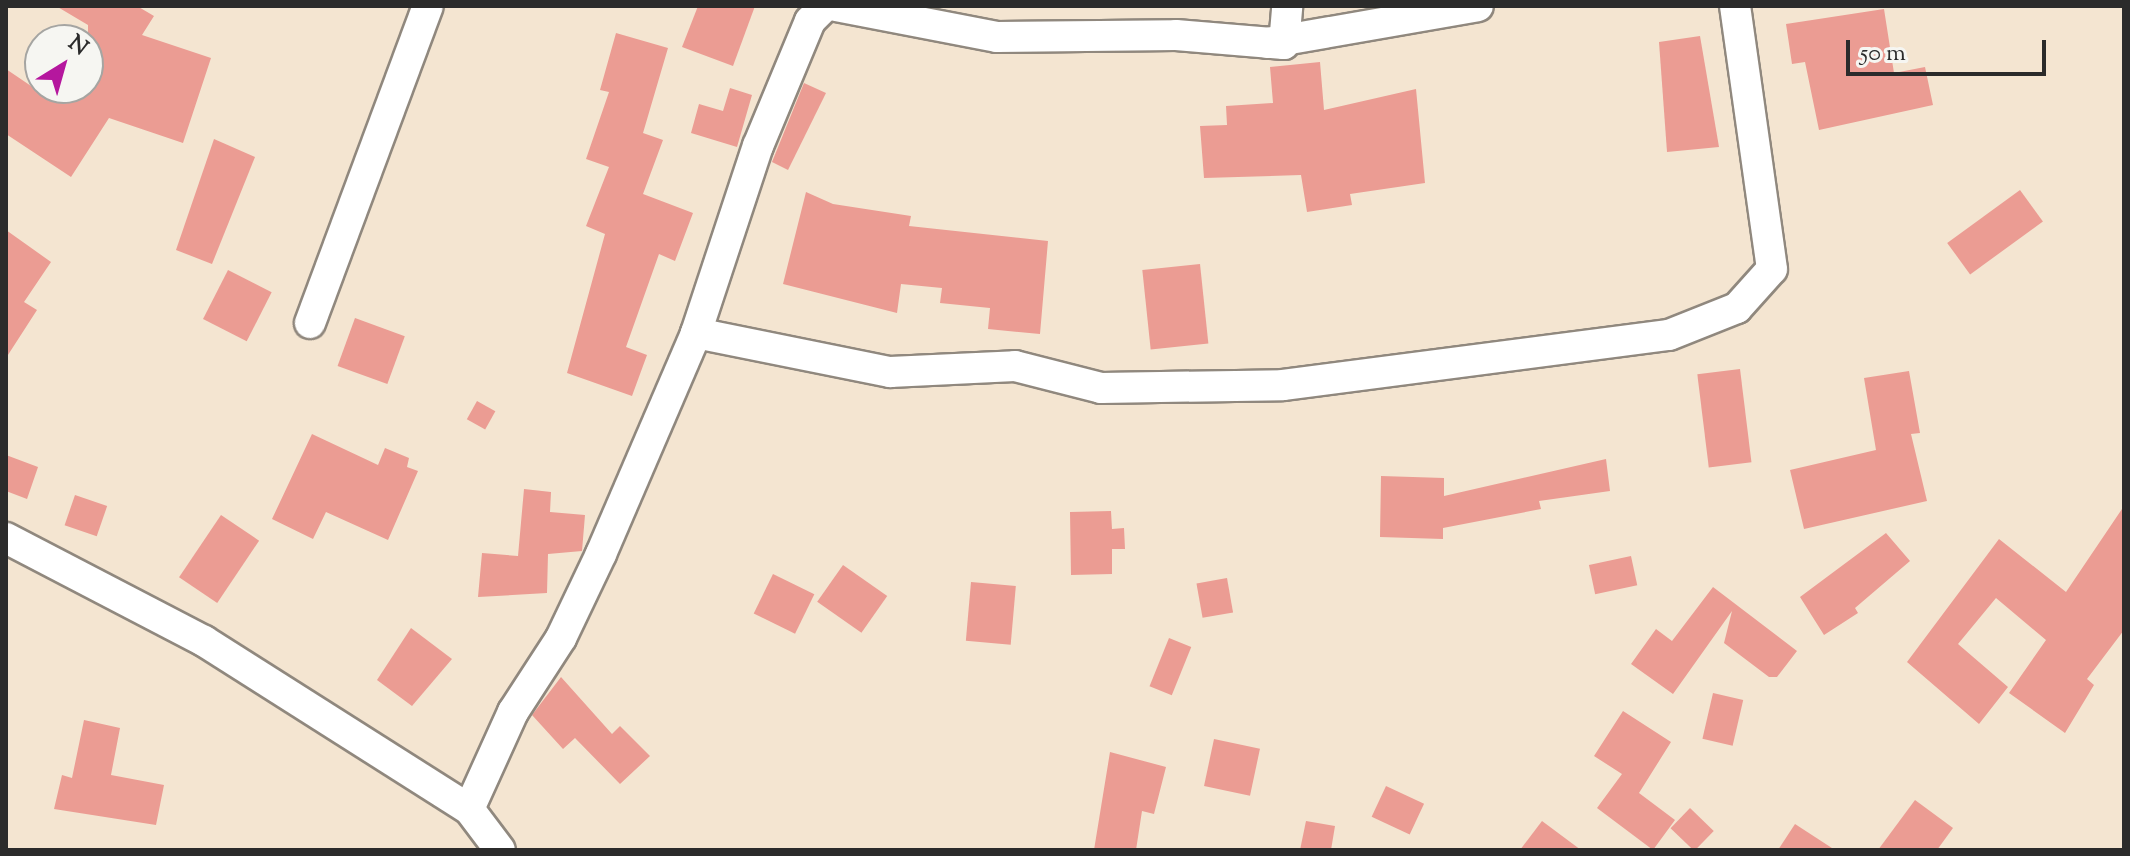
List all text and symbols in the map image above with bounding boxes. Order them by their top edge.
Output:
north arrow [24,24,104,104]
scale bar [1850,24,2050,74]
text: N [61,28,94,64]
text: 50 m [1860,37,1906,71]

